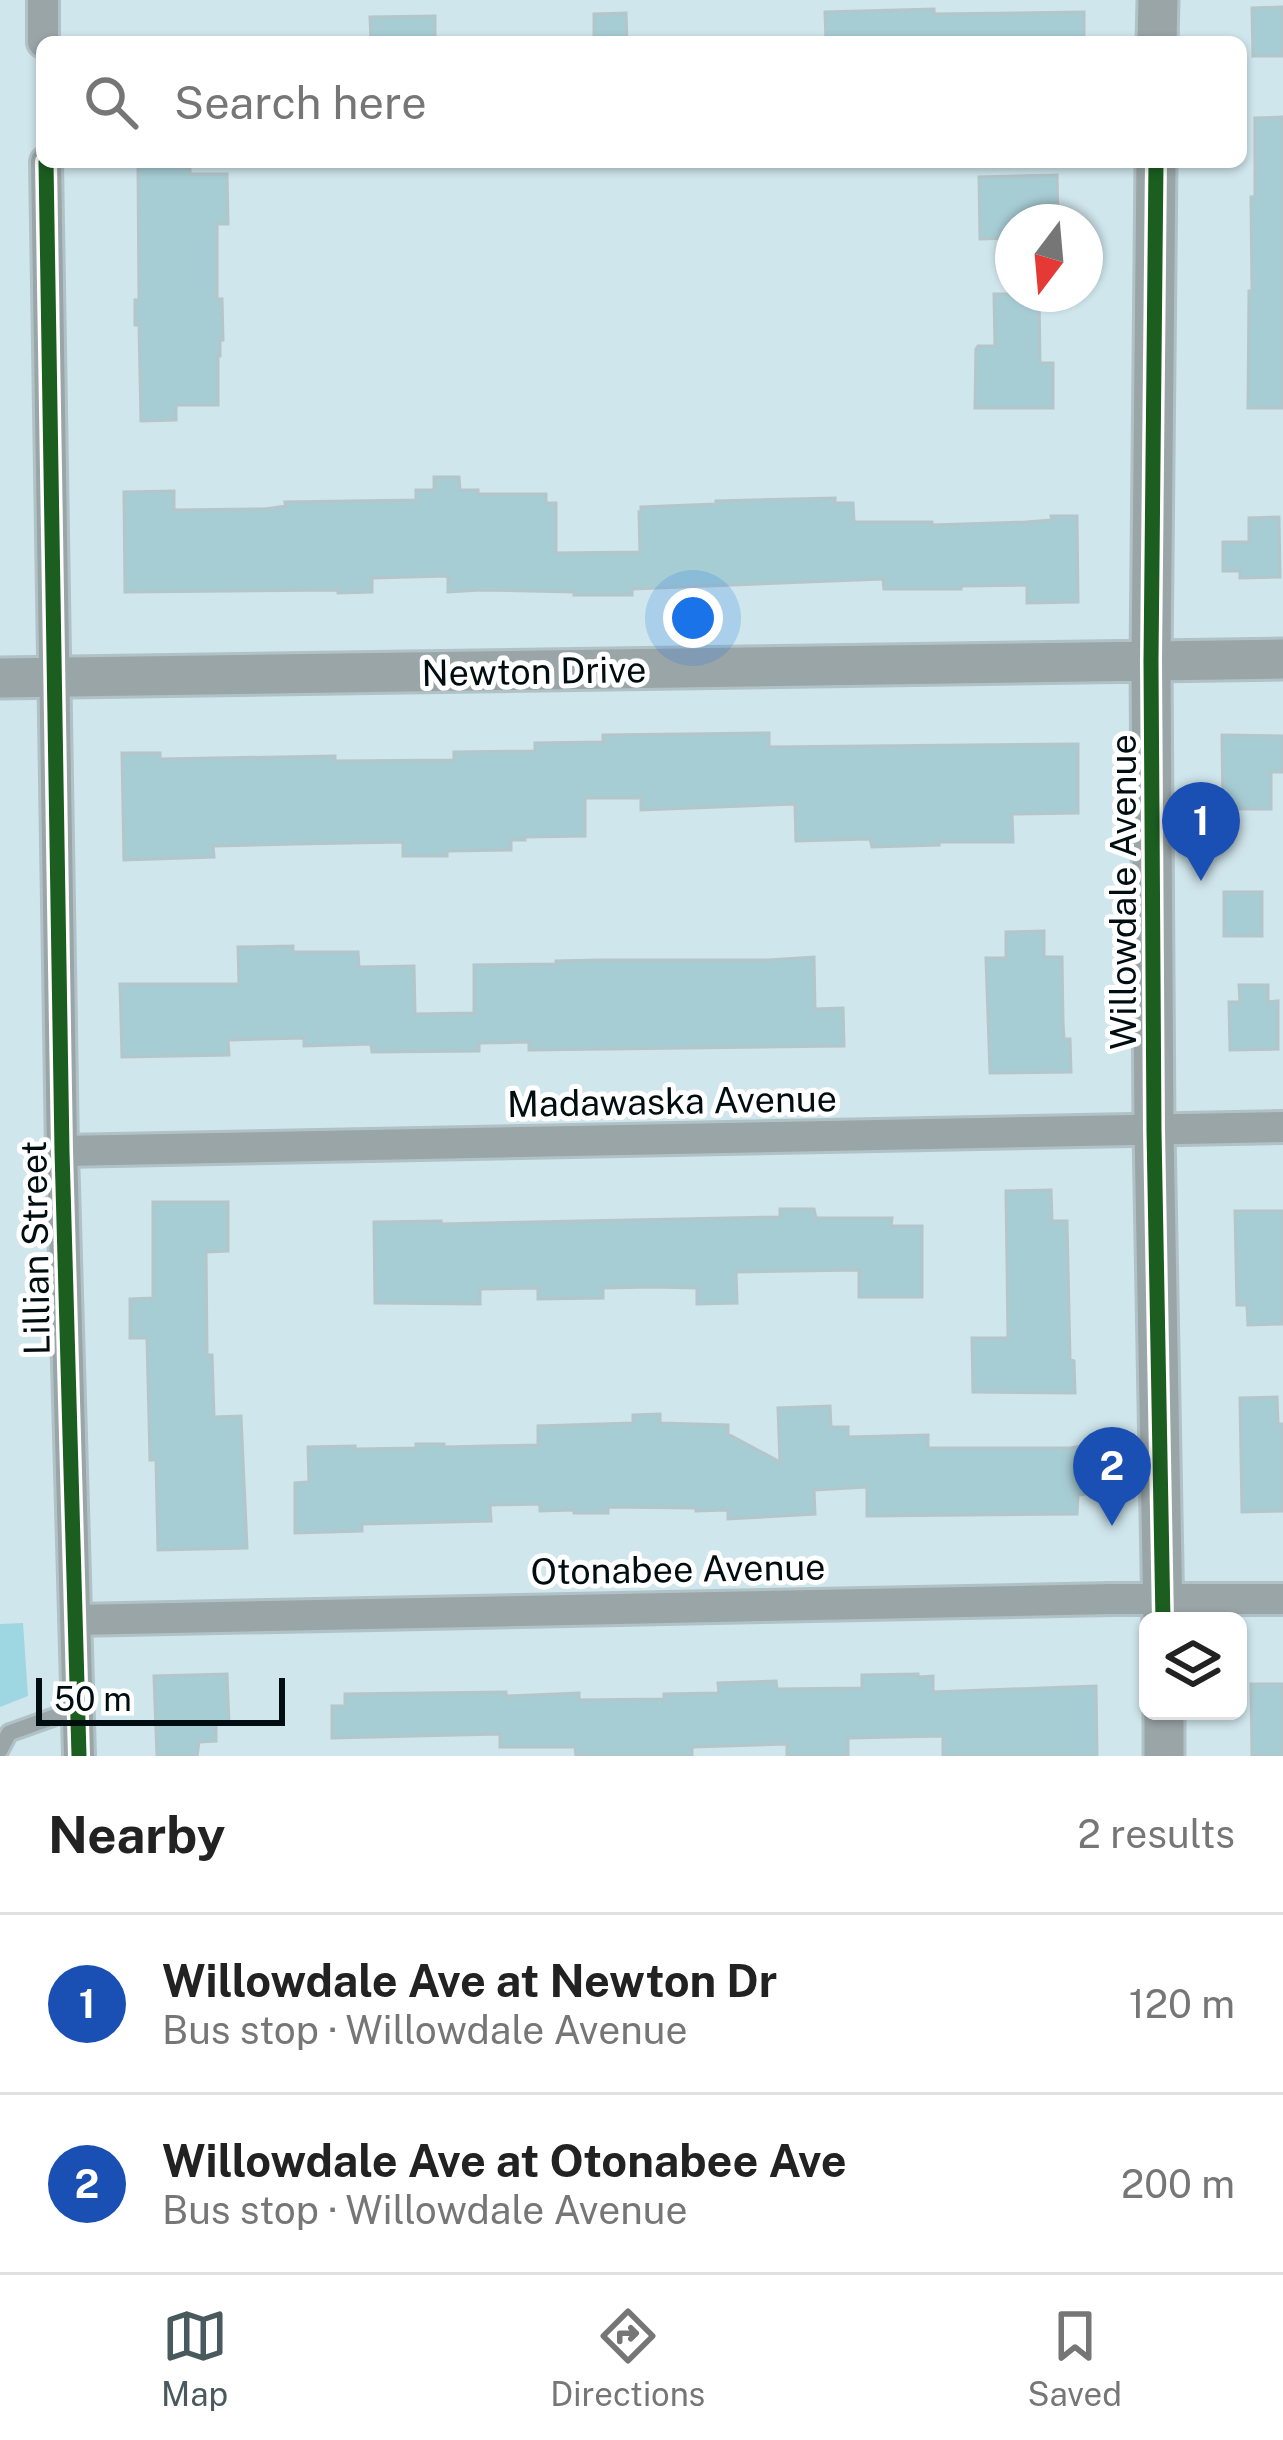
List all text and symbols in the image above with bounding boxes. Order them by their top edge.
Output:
search box [36,36,1247,168]
icon: search [78,69,144,135]
text: Search here [174,76,427,129]
north arrow [995,204,1103,312]
your location [663,588,723,648]
street label: Newton Drive [421,648,647,694]
street label: Willowdale Avenue [1102,734,1144,1050]
pin: 1 [1162,782,1240,881]
street label: Madawaska Avenue [507,1077,837,1125]
street label: Lillian Street [12,1140,58,1356]
pin: 2 [1073,1427,1151,1526]
street label: Otonabee Avenue [530,1545,826,1593]
map controls [1139,1612,1247,1720]
button: layers [1139,1612,1247,1720]
scale bar [36,1672,285,1725]
text: 50 m [54,1680,132,1718]
text: Nearby [48,1805,225,1864]
text: 2 results [1078,1811,1235,1857]
text: Willowdale Ave at Newton Dr [162,1954,777,2007]
text: 1 [79,1981,95,2027]
text: 120 m [1129,1981,1235,2027]
text: Bus stop · Willowdale Avenue [162,2007,687,2053]
text: Willowdale Ave at Otonabee Ave [162,2134,847,2187]
text: 2 [75,2161,99,2207]
text: 200 m [1121,2161,1235,2207]
text: Bus stop · Willowdale Avenue [162,2187,687,2233]
tab: Map [161,2303,228,2413]
tab: Directions [550,2303,705,2413]
tab: Saved [1028,2303,1122,2413]

